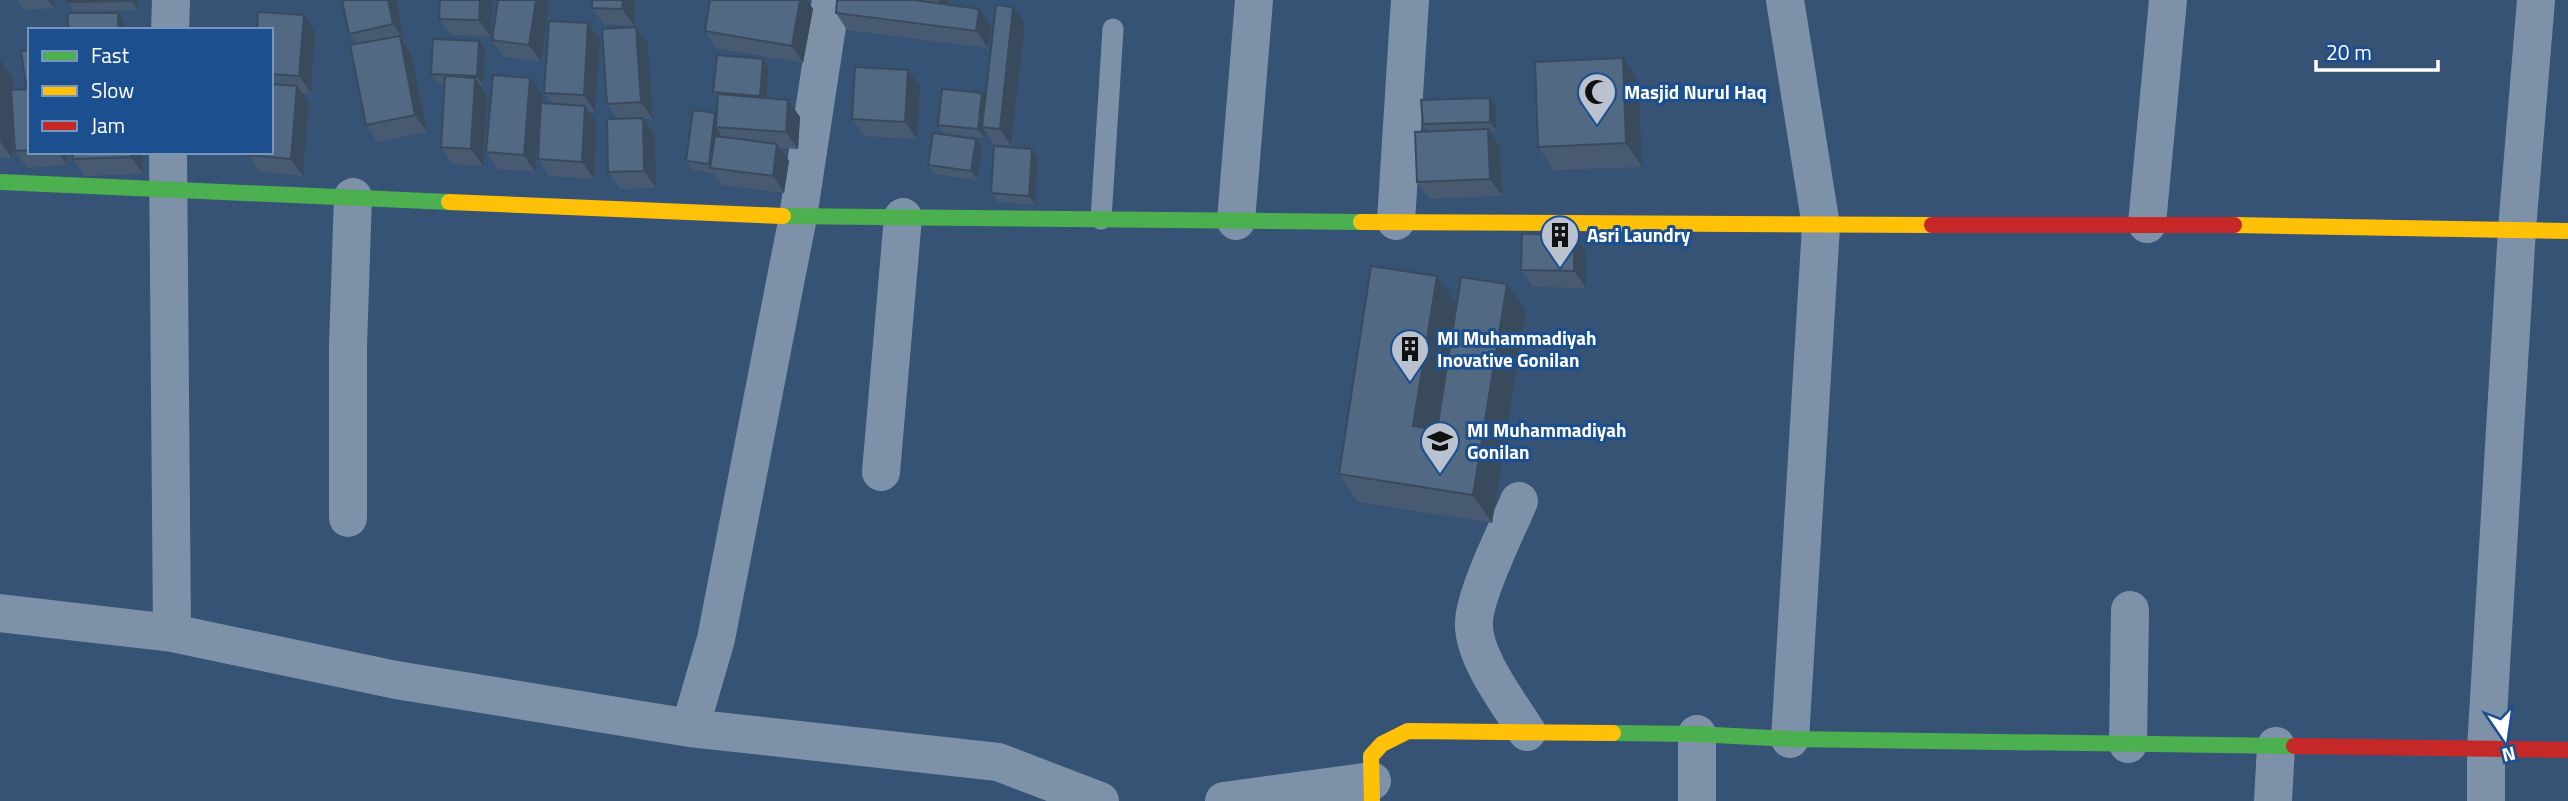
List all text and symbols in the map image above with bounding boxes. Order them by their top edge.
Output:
legend [28,28,273,154]
scale bar [2316,28,2438,72]
text: 20 m [2326,36,2372,68]
text: Fast [91,39,130,71]
mosque icon: Masjid Nurul Haq [1576,71,1618,126]
text: Slow [91,74,134,106]
place label: Masjid Nurul Haq [1624,77,1767,106]
text: Jam [91,109,125,141]
building icon: Asri Laundry [1539,214,1581,269]
place label: Asri Laundry [1587,220,1691,249]
place label: MI Muhammadiyah Inovative Gonilan [1437,323,1596,374]
building icon: MI Muhammadiyah Inovative Gonilan [1389,328,1431,383]
place label: MI Muhammadiyah Gonilan [1467,415,1626,466]
school or university icon: MI Muhammadiyah Gonilan [1419,420,1461,475]
north arrow [2470,703,2540,773]
text: N [2499,739,2519,771]

